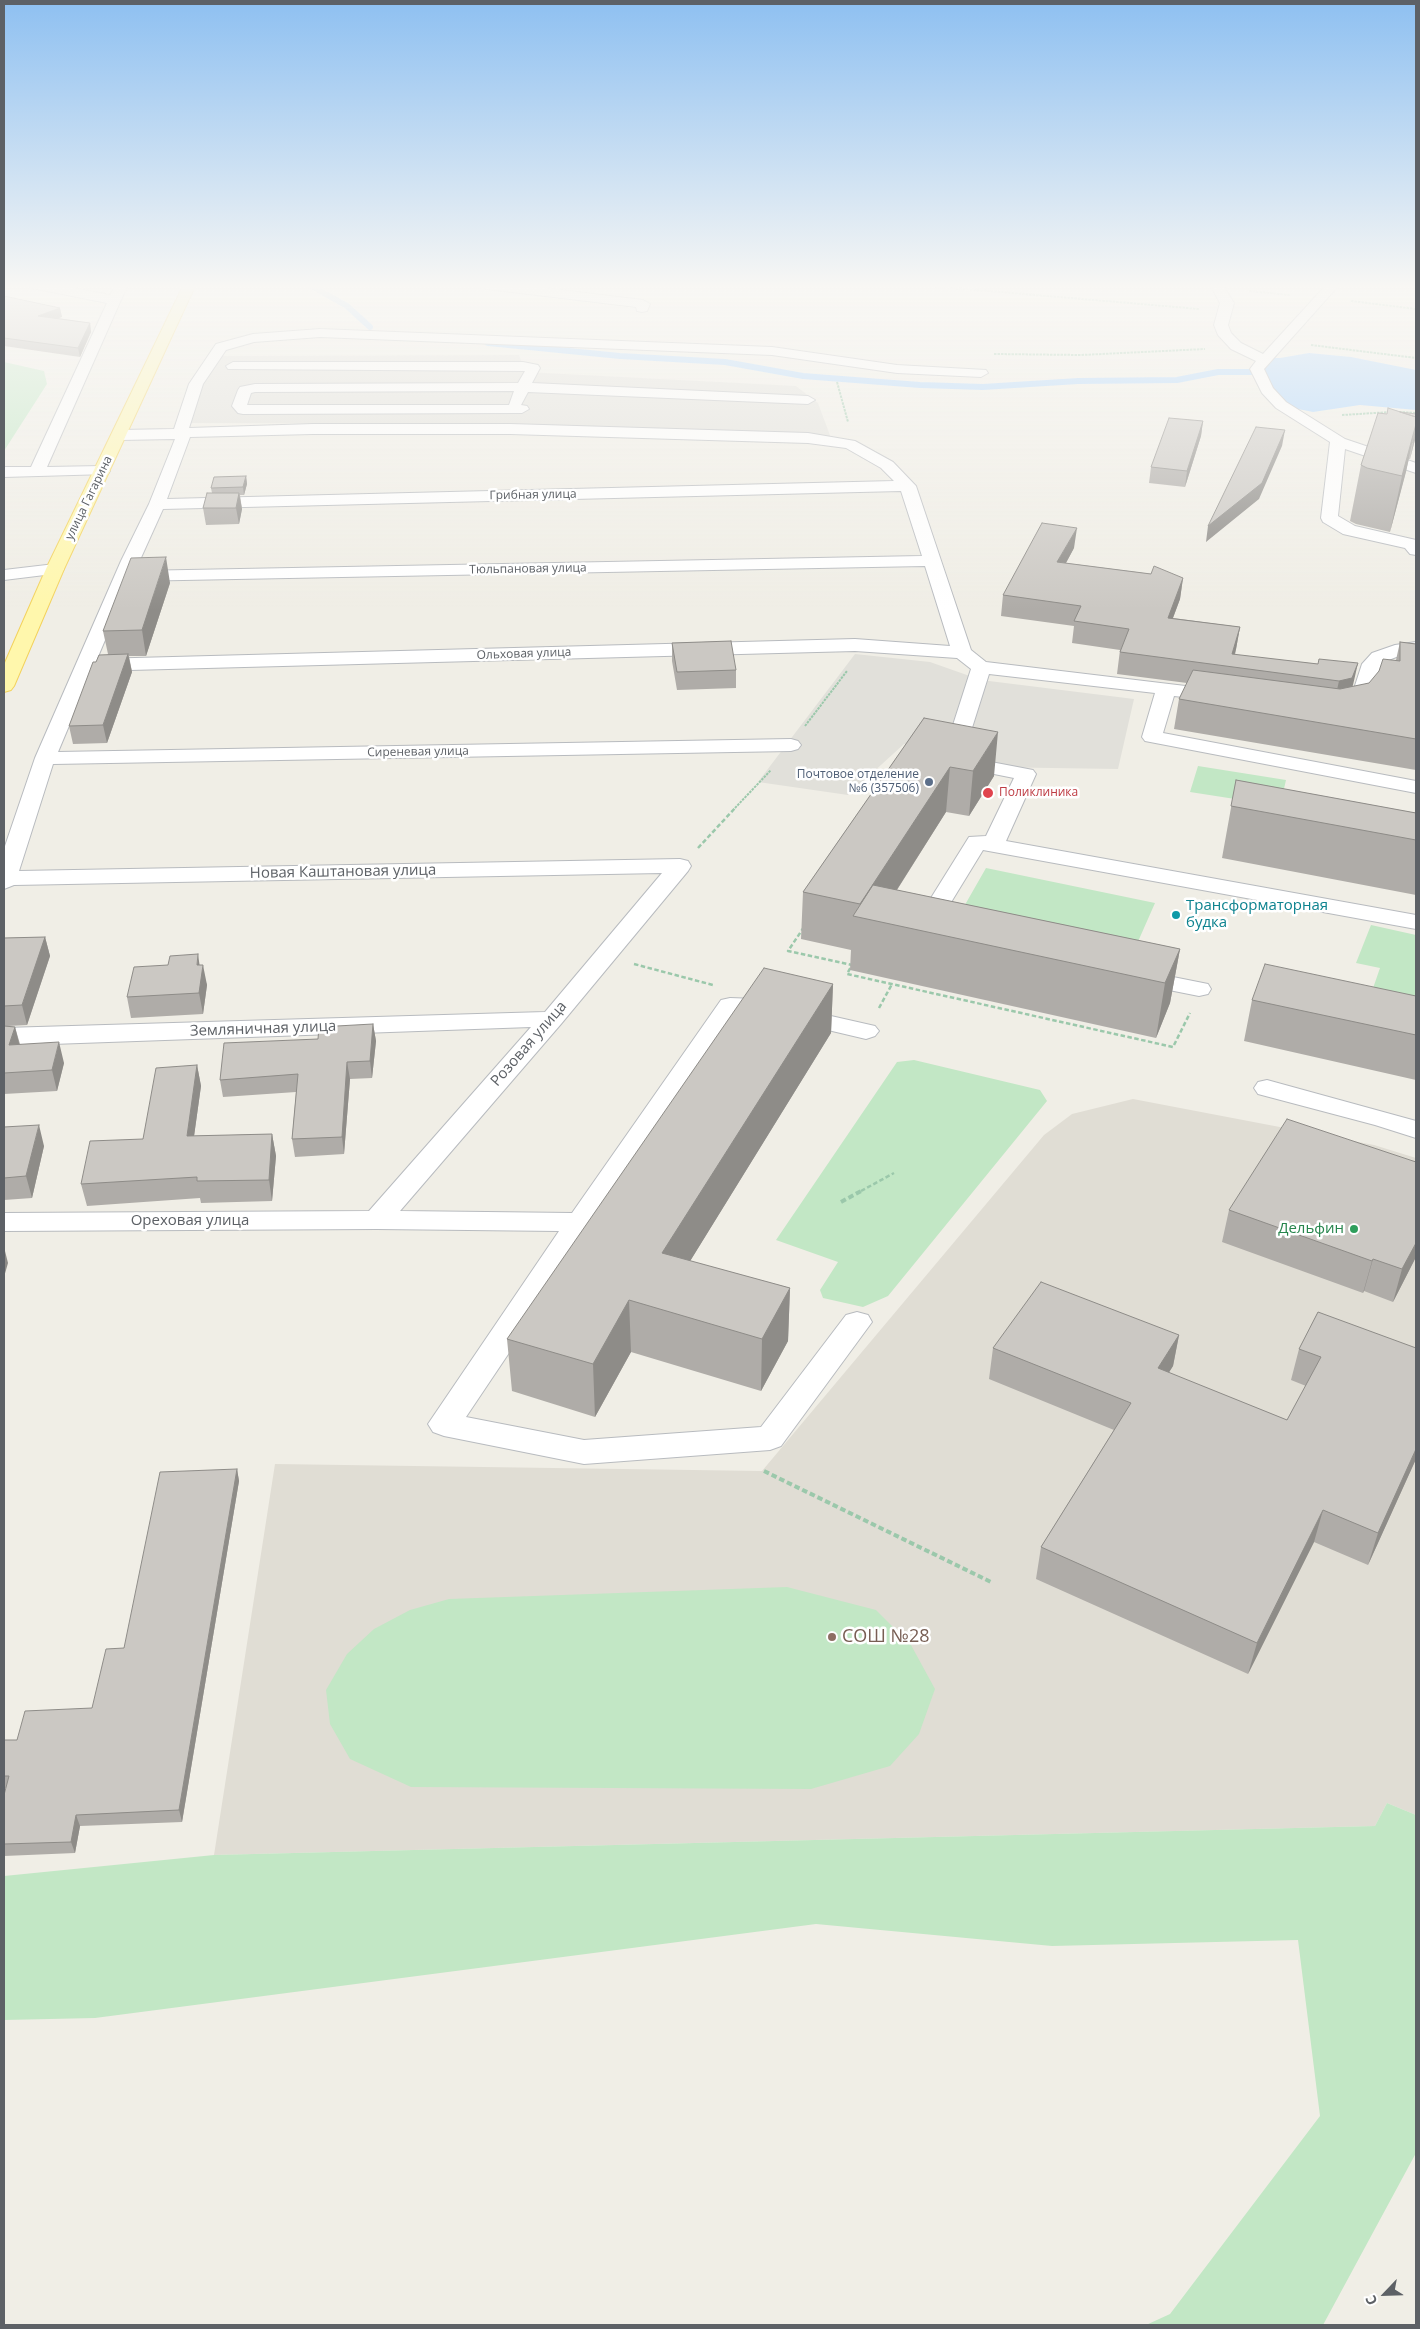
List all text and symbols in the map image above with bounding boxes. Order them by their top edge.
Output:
street label: улица Гагарина [62,454,116,542]
street label: Грибная улица [489,487,577,503]
street label: Тюльпановая улица [469,561,587,577]
street label: Ольховая улица [476,645,572,663]
street label: Сиреневая улица [367,744,469,760]
place label: Почтовое отделение №6 (357506) [797,768,919,796]
marker: Почтовое отделение №6 (357506) [923,776,935,788]
marker: Поликлиника [981,786,995,800]
place label: Поликлиника [999,786,1078,800]
street label: Новая Каштановая улица [250,861,436,883]
place label: Трансформаторная будка [1186,897,1328,932]
marker: Трансформаторная будка [1170,909,1182,921]
street label: Розовая улица [487,998,571,1090]
street label: Земляничная улица [189,1017,337,1041]
street label: Ореховая улица [131,1212,249,1230]
place label: Дельфин [1278,1220,1344,1238]
marker: Дельфин [1348,1223,1360,1235]
place label: СОШ №28 [842,1626,930,1648]
marker: СОШ №28 [826,1631,838,1643]
north arrow [1360,2269,1410,2319]
text: С [1360,2292,1381,2308]

